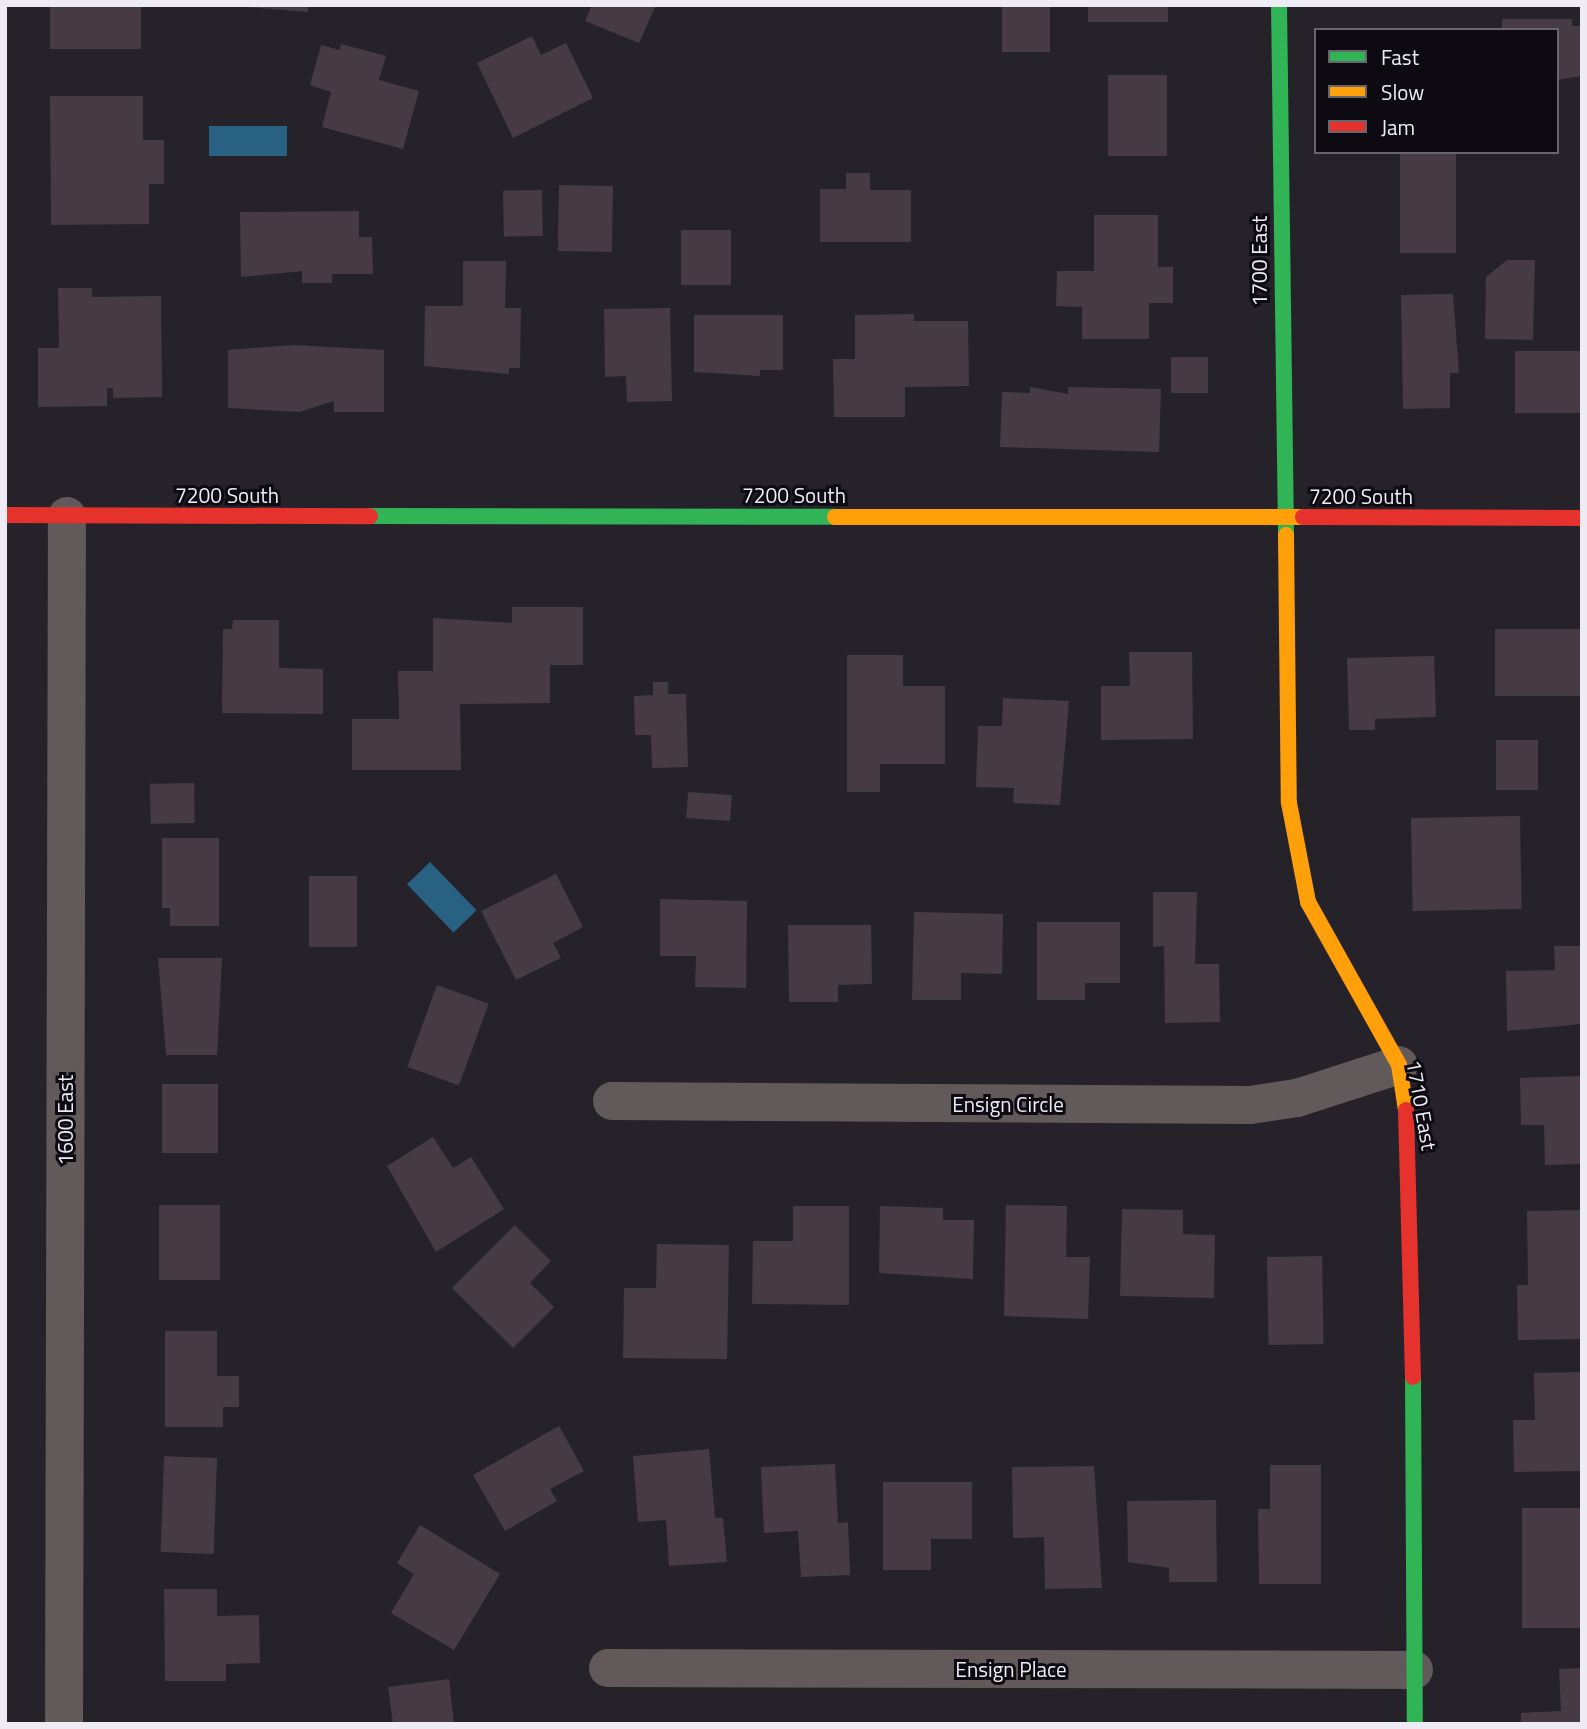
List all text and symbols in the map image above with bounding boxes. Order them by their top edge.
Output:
legend [1314,28,1559,154]
text: Fast [1381,41,1419,73]
text: Slow [1381,76,1424,108]
text: Jam [1381,111,1415,143]
street label: 1700 East [1246,216,1272,306]
street label: 7200 South [175,482,279,508]
street label: 7200 South [742,482,846,508]
street label: 7200 South [1309,483,1413,509]
street label: 1710 East [1402,1058,1442,1152]
street label: 1600 East [52,1075,78,1165]
street label: Ensign Circle [952,1091,1064,1117]
street label: Ensign Place [955,1656,1067,1682]

